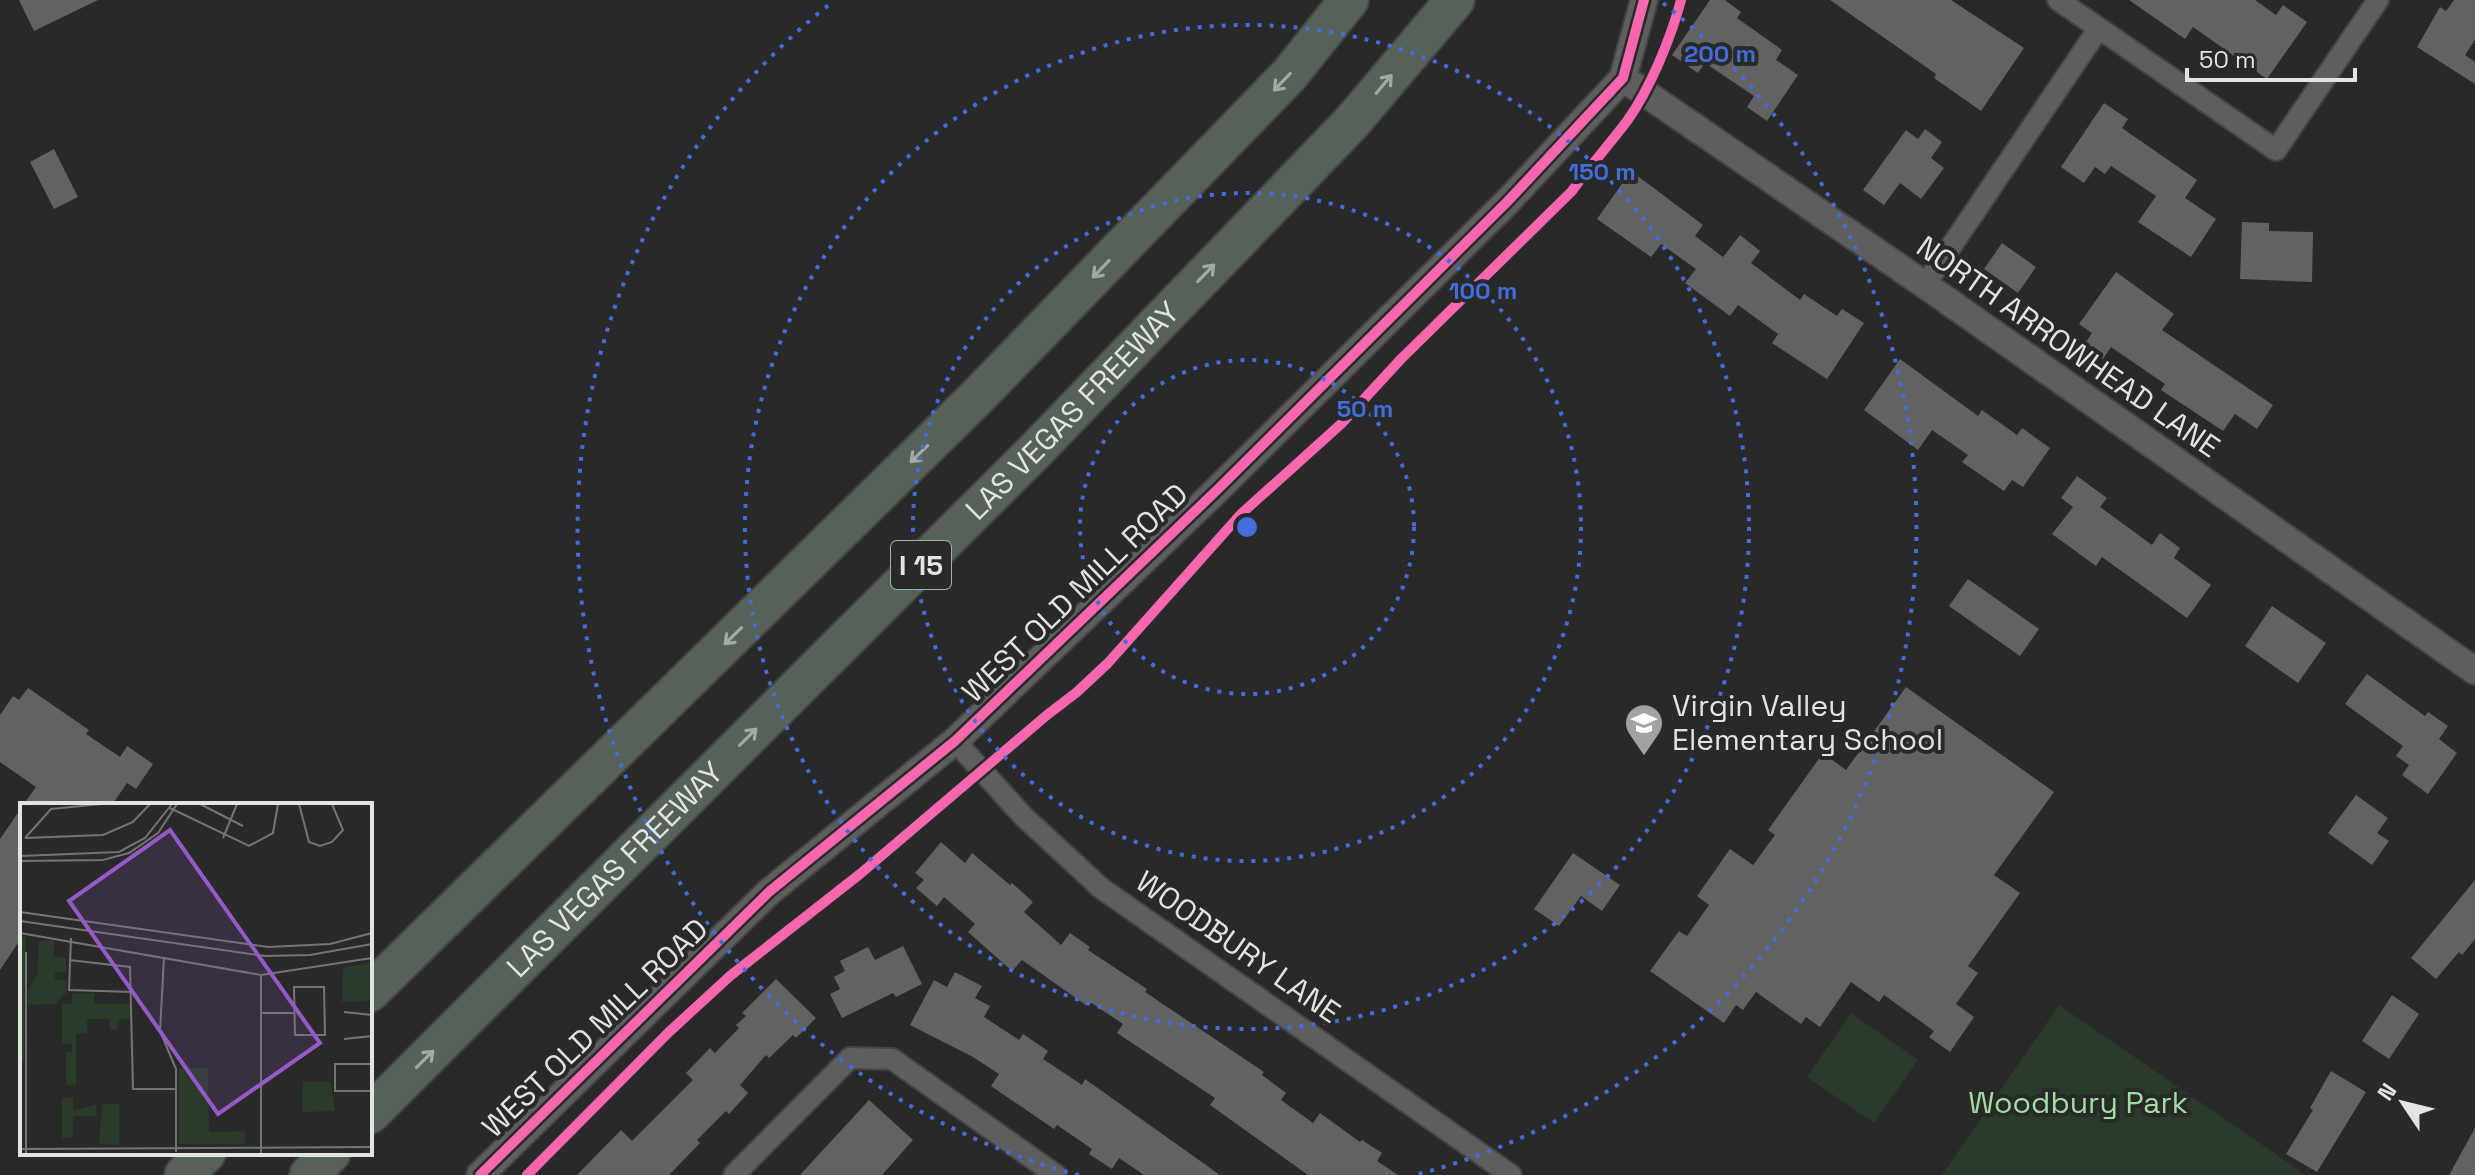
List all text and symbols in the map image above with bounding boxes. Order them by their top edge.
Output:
scale bar [2187,32,2355,82]
text: 200 m [1684,38,1756,69]
text: 50 m [2199,44,2256,75]
one-way arrow [1272,72,1291,92]
one-way arrow [1375,74,1393,94]
text: 150 m [1568,156,1636,187]
street label: NORTH ARROWHEAD LANE [1909,227,2227,466]
one-way arrow [1092,259,1111,278]
one-way arrow [1197,263,1216,283]
text: 100 m [1449,275,1517,306]
street label: LAS VEGAS FREEWAY [957,293,1188,528]
text: 50 m [1337,393,1393,424]
one-way arrow [910,444,929,463]
street label: WEST OLD MILL ROAD [953,475,1196,711]
centre of rings [1233,513,1261,541]
road number: I 15 [891,541,951,589]
one-way arrow [724,626,743,645]
place label: Virgin Valley Elementary School [1672,686,1943,759]
school or university icon: Virgin Valley Elementary School [1623,702,1665,757]
one-way arrow [738,728,757,747]
street label: LAS VEGAS FREEWAY [498,753,731,986]
inset map [20,803,372,1155]
street label: WOODBURY LANE [1129,862,1348,1032]
street label: WEST OLD MILL ROAD [473,910,716,1146]
one-way arrow [415,1050,434,1069]
north arrow [2363,1063,2443,1143]
text: N [2371,1077,2402,1106]
park label: Woodbury Park [1968,1083,2188,1122]

